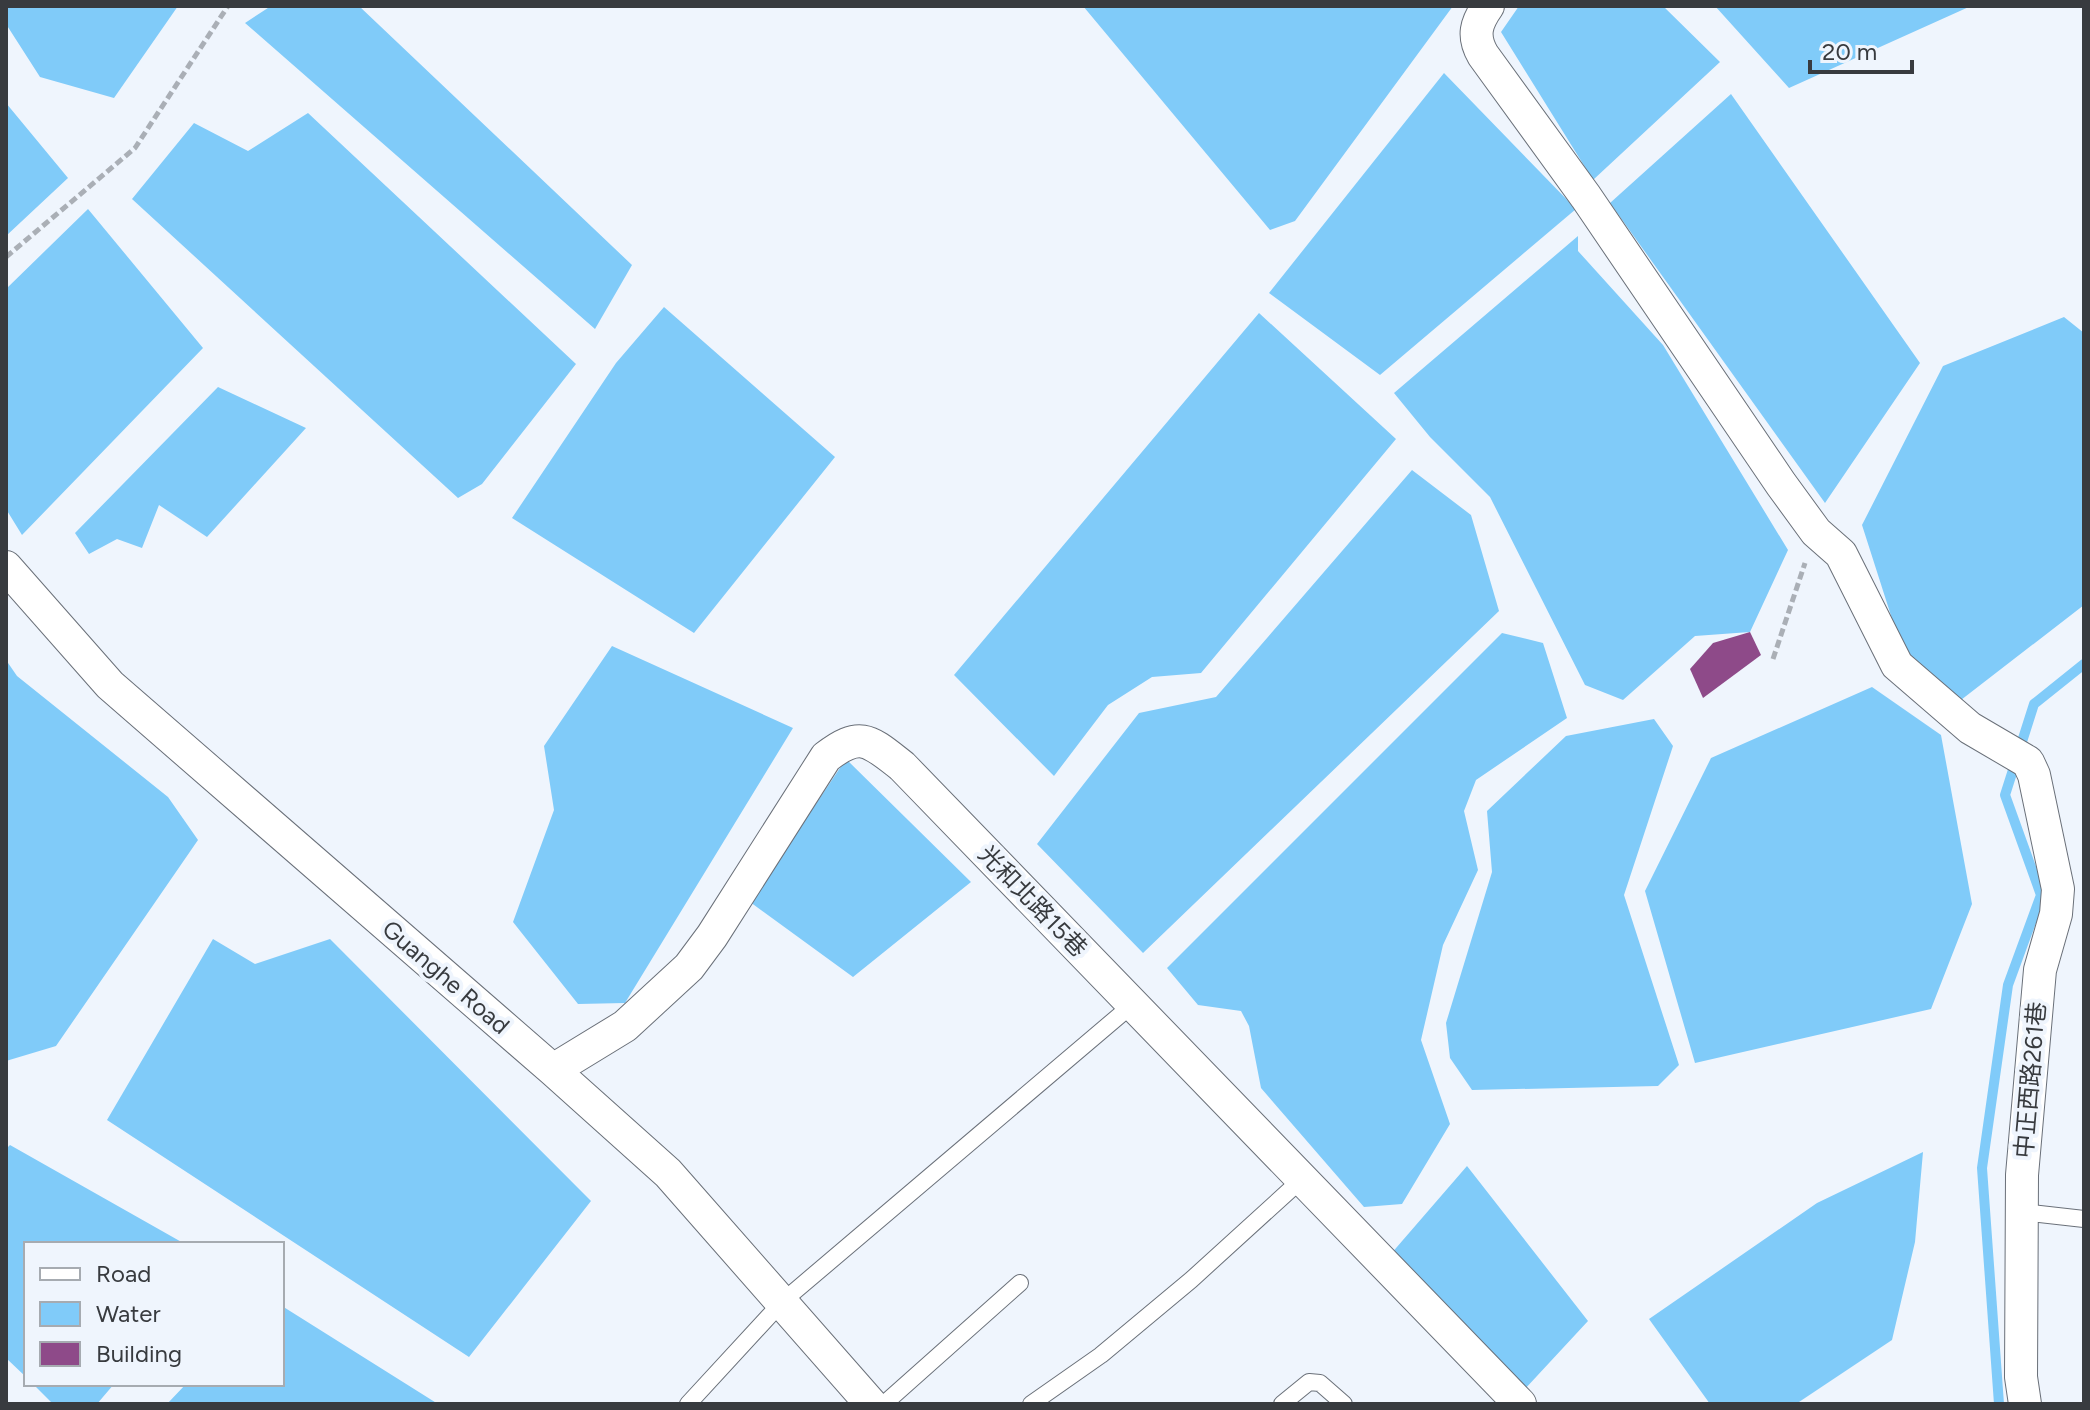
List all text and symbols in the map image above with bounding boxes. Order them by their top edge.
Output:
scale bar [1810,24,1912,74]
text: 20 m [1822,37,1877,66]
street label: 光和北路15巷 [973,839,1093,963]
street label: Guanghe Road [376,914,516,1040]
street label: 中正西路261巷 [2009,1001,2051,1159]
legend [24,1242,284,1386]
text: Road [96,1259,151,1288]
text: Water [96,1299,161,1328]
text: Building [96,1339,182,1368]

